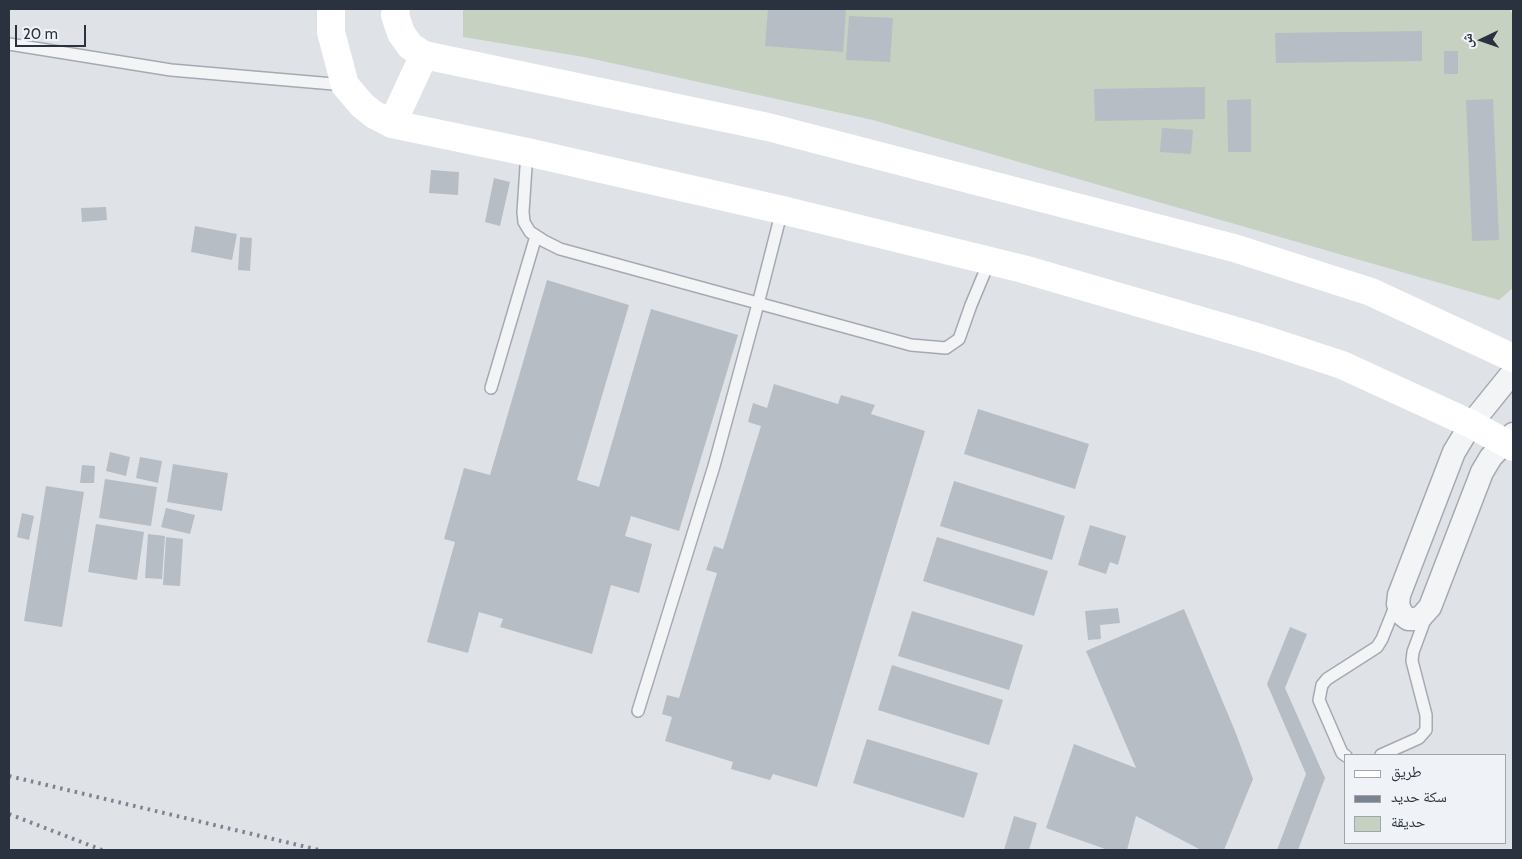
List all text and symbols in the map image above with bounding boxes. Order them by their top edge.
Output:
scale bar [18,15,89,47]
north arrow [1457,15,1507,65]
text: 20 m [23,25,58,43]
text: ش [1458,33,1476,49]
legend [1344,754,1507,844]
text: طريق [1391,763,1422,781]
text: سكة حديد [1391,788,1447,806]
text: حديقة [1391,813,1425,831]

